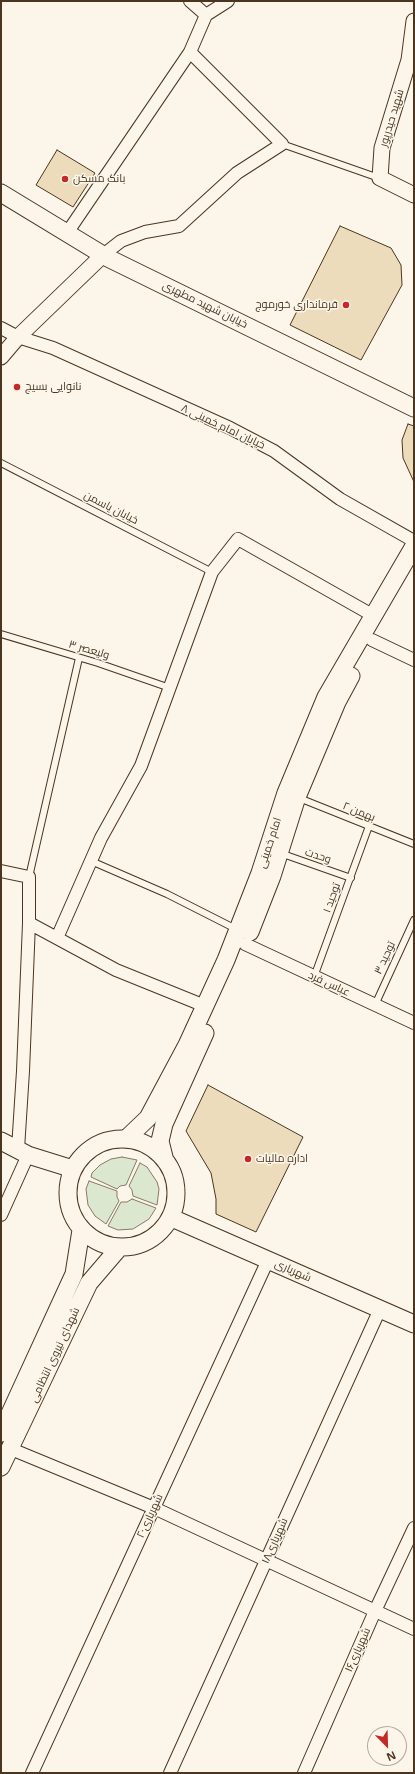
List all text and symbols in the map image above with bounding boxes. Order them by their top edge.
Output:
street label: شهید حیدرپور [377,88,407,148]
place label: بانک مسکن [73,172,125,186]
marker: بانک مسکن [60,174,70,184]
street label: خیابان شهید مطهری [160,279,250,331]
place label: فرمانداری خورموج [255,298,338,312]
marker: فرمانداری خورموج [341,300,351,310]
place label: نانوایی بسیج [25,380,81,394]
marker: نانوایی بسیج [12,382,22,392]
street label: خیابان امام خمینی ۸ [179,402,267,452]
street label: خیابان یاسمن [82,489,140,527]
street label: ولیعصر ۳ [67,638,111,662]
street label: بهمن ۲ [341,800,377,824]
street label: امام خمینی [256,816,284,870]
street label: وحدت [303,845,333,867]
street label: توحید ۱ [321,881,343,915]
street label: توحید ۳ [372,939,398,977]
street label: عباس فرد [306,969,352,999]
place label: اداره مالیات [256,1152,308,1166]
marker: اداره مالیات [243,1154,253,1164]
street label: شهریاری [273,1257,313,1285]
street label: شهدای نیروی انتظامی [27,1305,83,1405]
street label: شهریاری۲۰ [134,1492,166,1540]
street label: شهریاری۱۸ [259,1516,291,1566]
street label: شهریاری۱۶ [342,1626,374,1674]
north arrow [367,1726,407,1766]
text: N [384,1748,399,1765]

